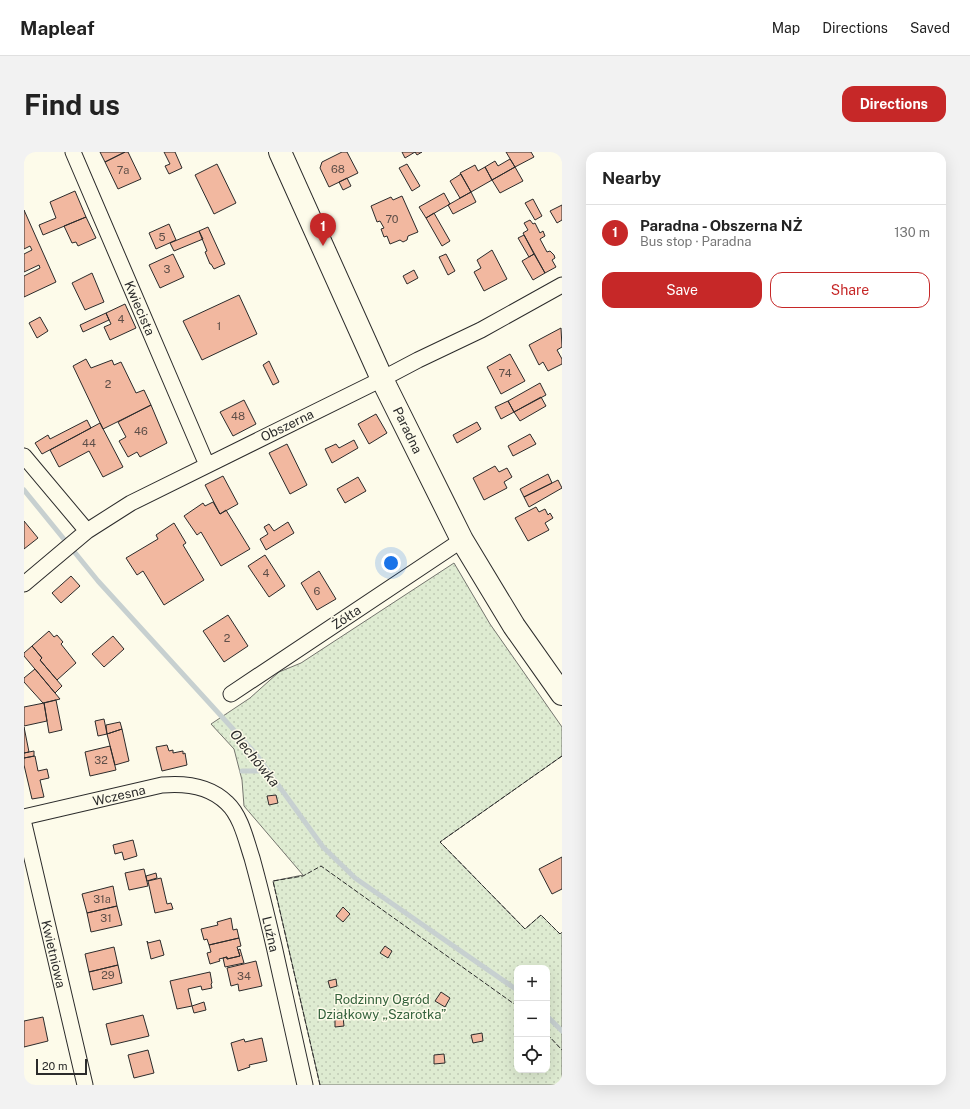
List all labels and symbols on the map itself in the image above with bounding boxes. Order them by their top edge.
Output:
house number: 68 [331,163,345,175]
house number: 7a [117,164,129,176]
pin: 1 [310,213,336,246]
house number: 70 [385,213,399,225]
house number: 5 [158,231,166,243]
house number: 3 [164,263,171,275]
street label: Kwiecista [121,279,158,338]
house number: 4 [118,313,125,325]
house number: 1 [217,320,221,332]
house number: 74 [498,367,512,379]
house number: 2 [105,378,112,390]
street label: Paradna [390,405,425,456]
street label: Obszerna [258,406,316,445]
house number: 48 [231,410,245,422]
house number: 46 [134,425,148,437]
house number: 44 [82,437,96,449]
your location [381,553,401,573]
house number: 4 [263,567,270,579]
house number: 6 [314,585,321,597]
street label: Żółta [329,602,364,633]
house number: 2 [224,632,231,644]
water label: Olechówka [227,726,283,790]
house number: 32 [94,754,108,766]
street label: Wczesna [91,782,147,809]
house number: 31a [93,893,111,905]
house number: 31 [100,912,112,924]
street label: Luźna [259,915,282,953]
street label: Kwietniowa [38,919,69,989]
house number: 29 [101,969,115,981]
house number: 34 [237,970,251,982]
park label: Rodzinny Ogród Działkowy „Szarotka” [318,992,446,1022]
scale bar [36,1057,87,1076]

